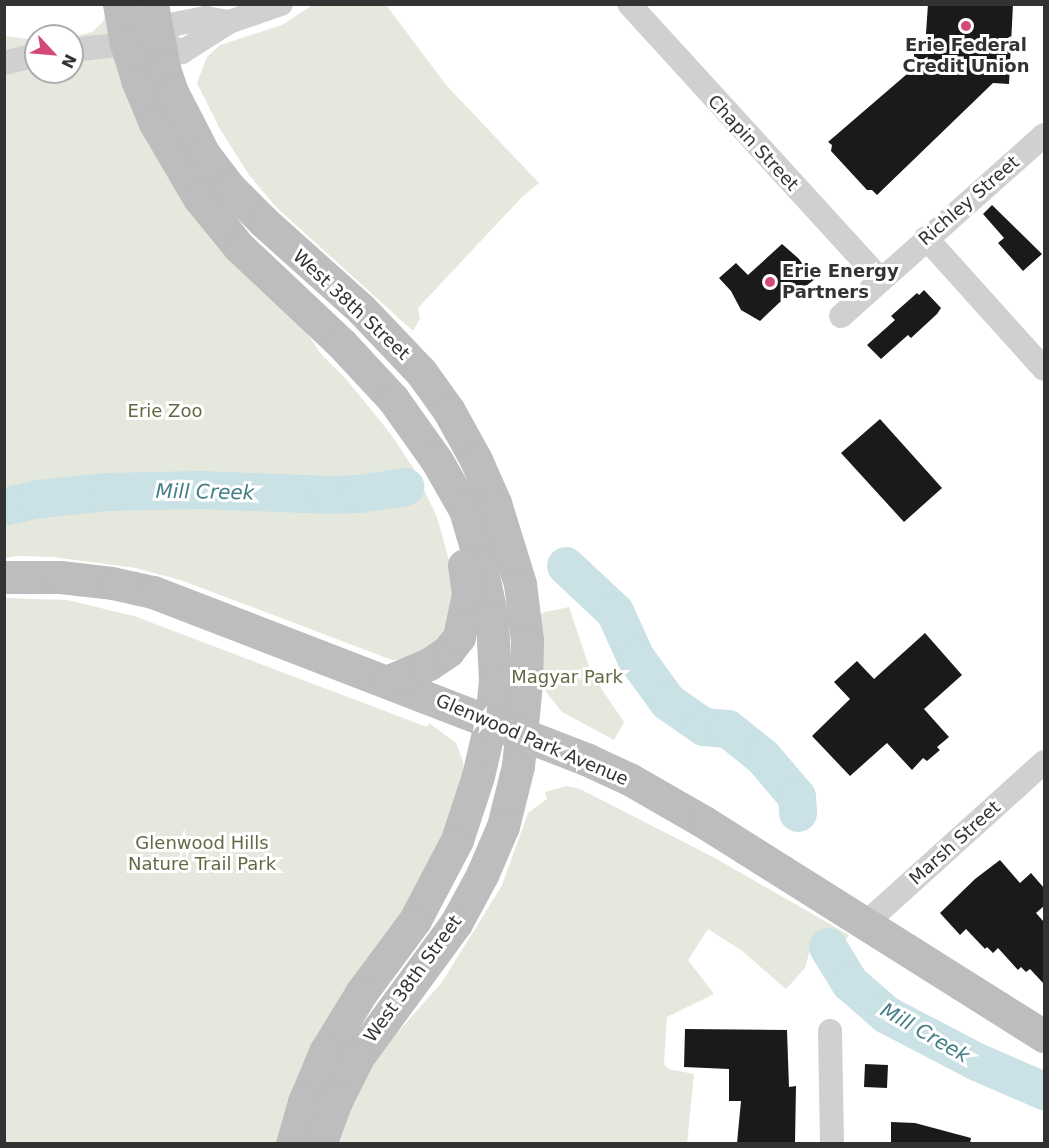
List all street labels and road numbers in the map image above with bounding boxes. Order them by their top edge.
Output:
street label: Chapin Street [703,91,803,195]
street label: Richley Street [914,152,1024,250]
street label: West 38th Street [288,245,414,365]
street label: Glenwood Park Avenue [433,690,631,790]
street label: Marsh Street [905,796,1005,890]
street label: West 38th Street [360,911,466,1047]

